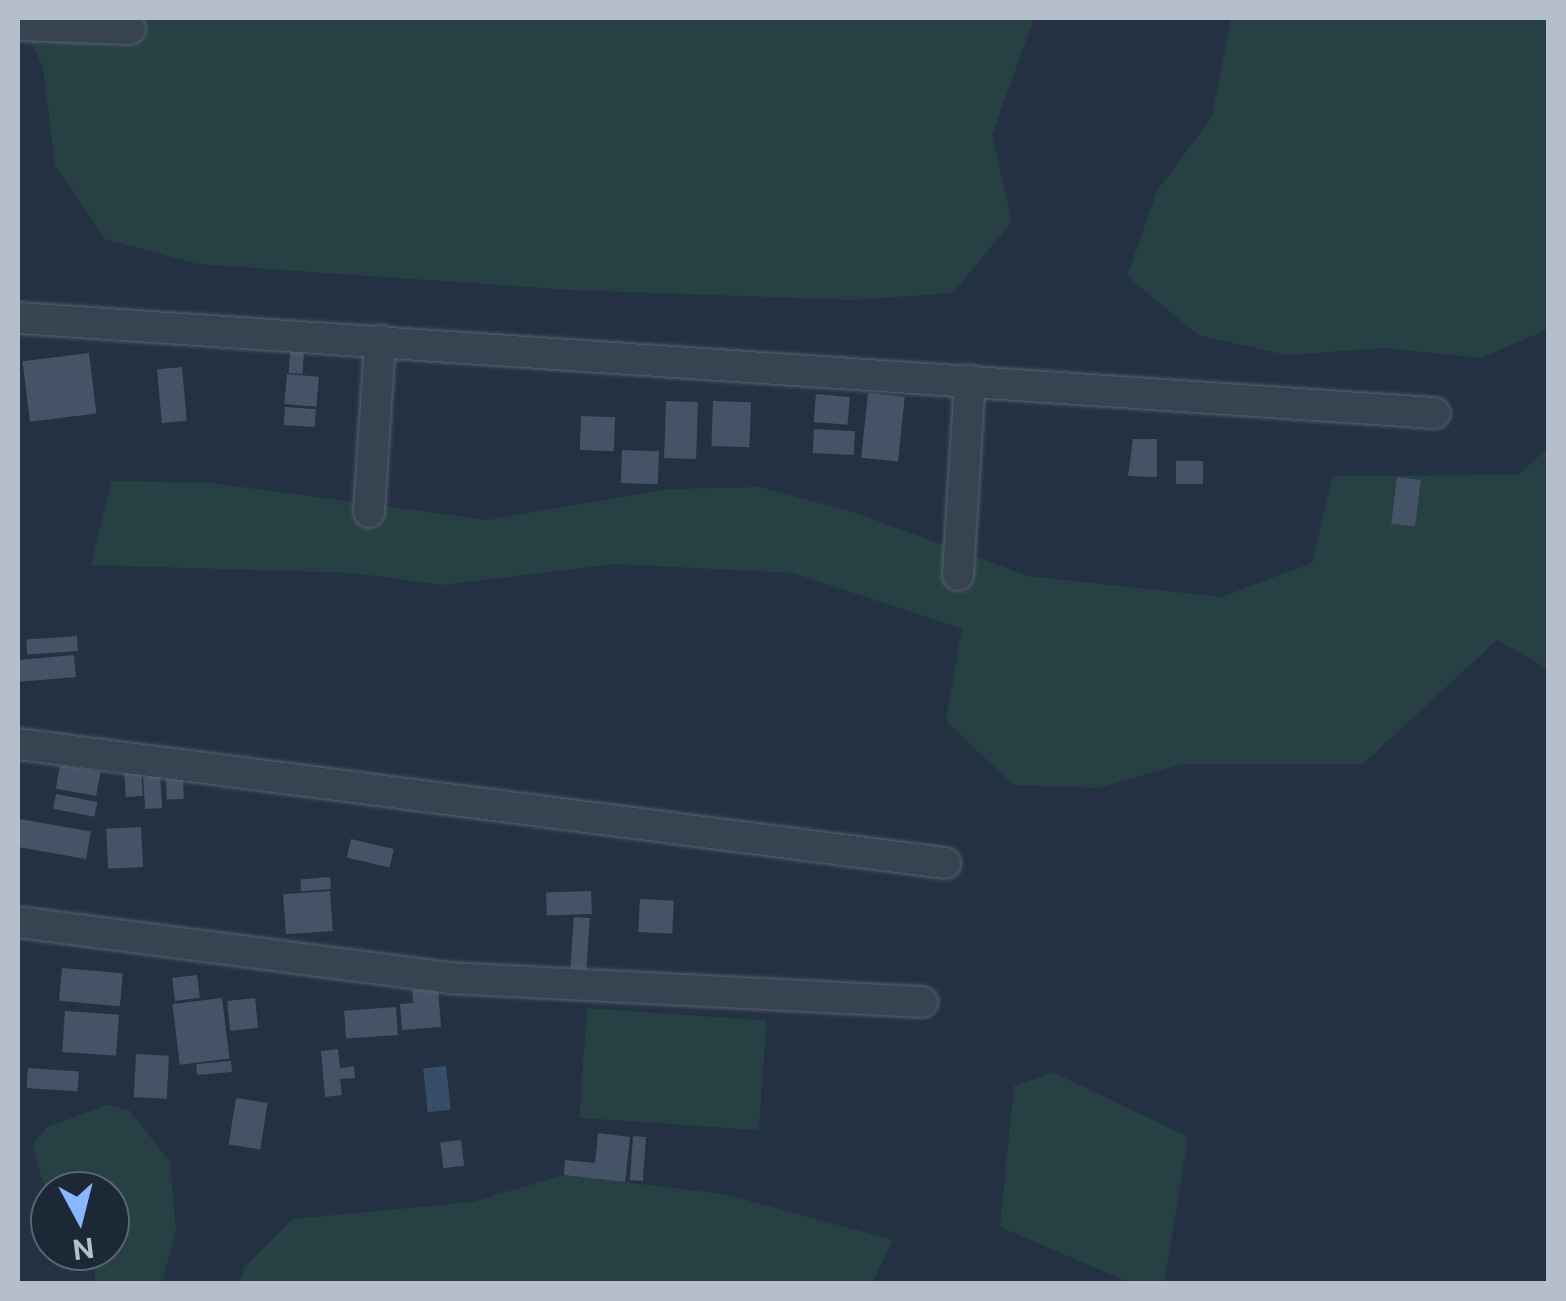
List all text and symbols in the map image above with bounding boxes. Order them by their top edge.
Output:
north arrow [30,1171,130,1271]
text: N [71,1232,96,1267]

